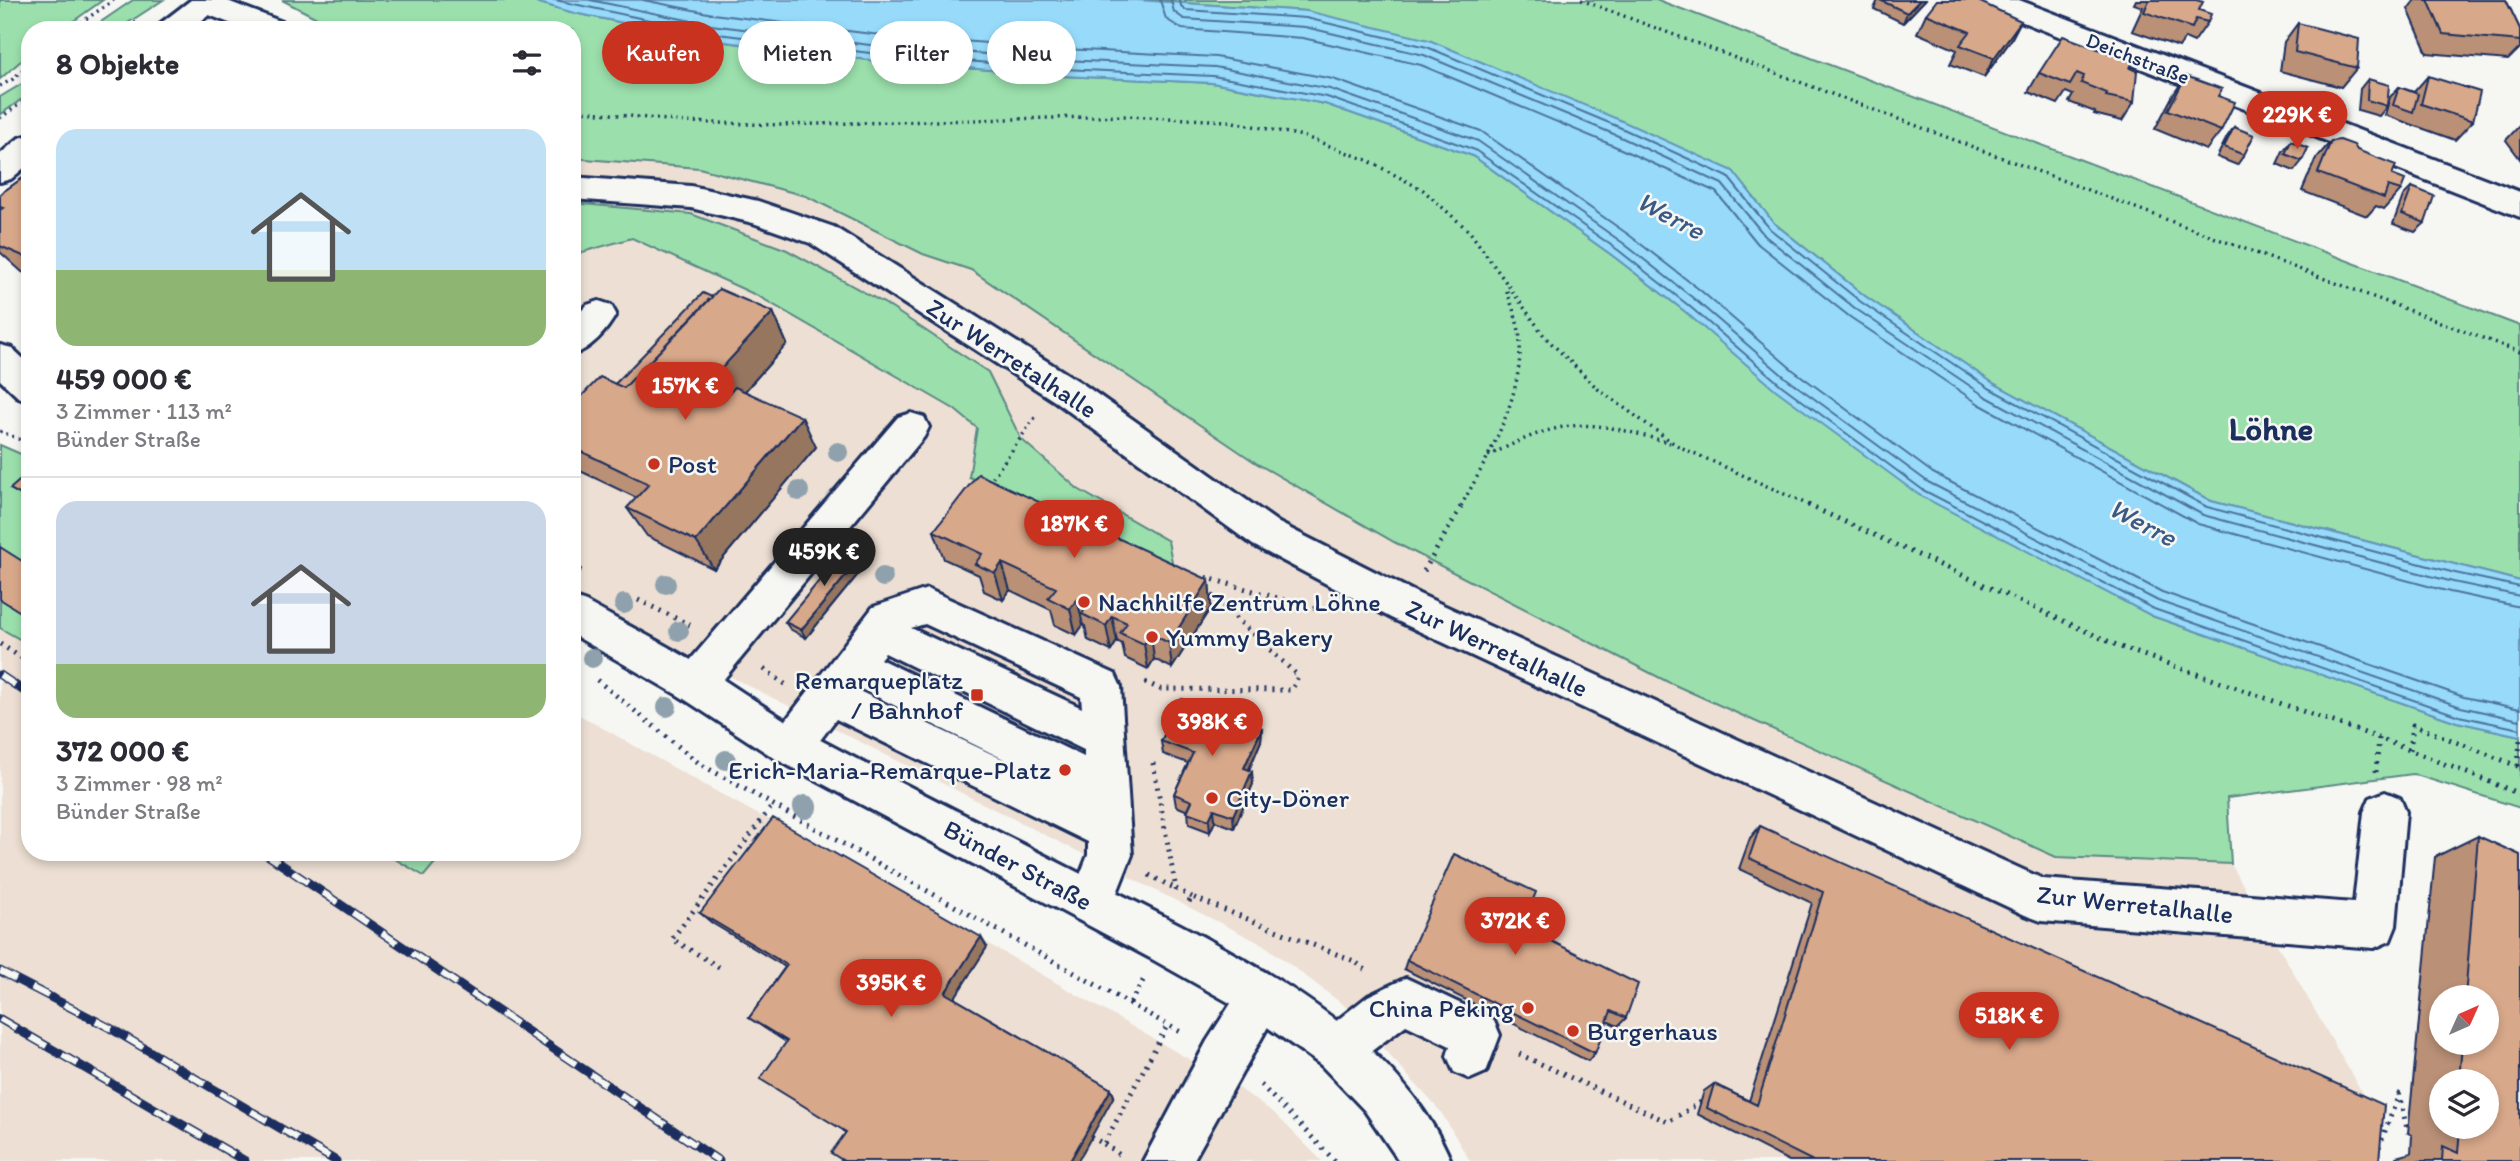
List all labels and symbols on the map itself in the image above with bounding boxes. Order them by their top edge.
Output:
street label: Deichstraße [2083,27,2193,89]
pin: 229K € [2240,92,2354,151]
water label: Werre [1632,183,1712,248]
street label: Zur Werretalhalle [921,291,1103,425]
pin: 157K € [628,362,742,422]
district label: Löhne [2229,409,2313,448]
place label: Post [668,448,717,480]
marker: Post [646,456,662,472]
water label: Werre [2104,490,2184,555]
pin: 187K € [1017,500,1131,560]
pin: 459K € [767,528,881,588]
place label: Nachhilfe Zentrum Löhne [1098,586,1381,618]
street label: Zur Werretalhalle [1401,592,1593,704]
marker: Nachhilfe Zentrum Löhne [1076,594,1092,610]
place label: Yummy Bakery [1166,621,1332,653]
marker: Yummy Bakery [1144,629,1160,645]
place label: Remarqueplatz / Bahnhof [795,664,963,726]
marker: Remarqueplatz / Bahnhof [969,687,985,703]
pin: 398K € [1155,698,1269,758]
place label: Erich-Maria-Remarque-Platz [728,754,1051,786]
marker: Erich-Maria-Remarque-Platz [1057,762,1073,778]
place label: City-Döner [1226,782,1350,814]
marker: City-Döner [1204,790,1220,806]
street label: Bünder Straße [938,812,1098,918]
street label: Zur Werretalhalle [2035,878,2235,930]
pin: 372K € [1458,898,1572,957]
pin: 395K € [834,960,948,1019]
north arrow [2429,985,2499,1055]
place label: China Peking [1369,992,1515,1024]
pin: 518K € [1952,992,2066,1052]
marker: China Peking [1520,1000,1536,1016]
place label: Burgerhaus [1587,1015,1718,1047]
marker: Burgerhaus [1565,1023,1581,1039]

